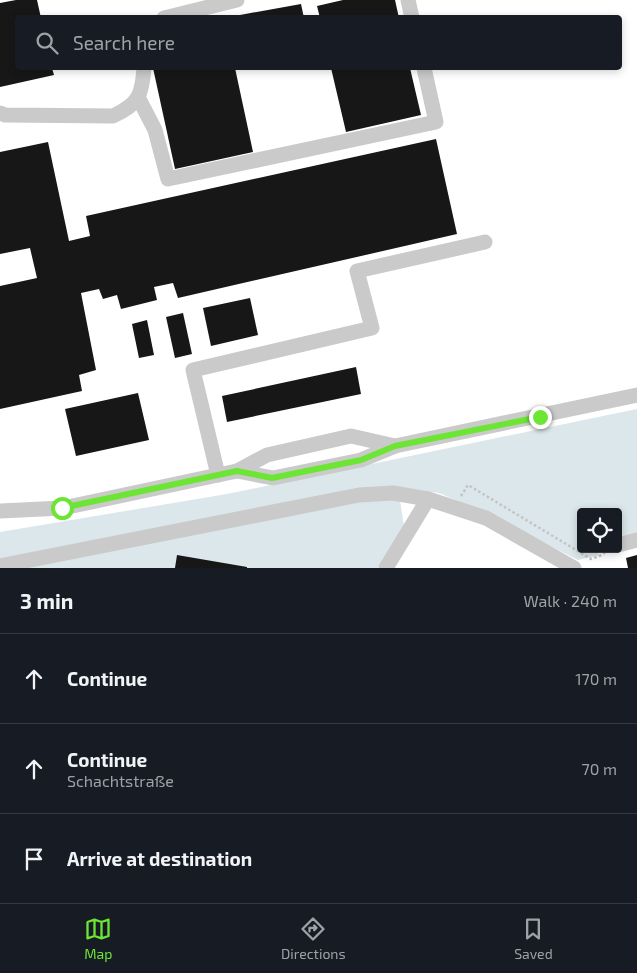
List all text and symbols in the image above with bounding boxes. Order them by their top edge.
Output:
search box [15,15,622,70]
icon: search [33,29,61,57]
text: Search here [73,31,175,54]
route end [529,406,552,429]
route start [51,497,74,520]
map controls [577,508,622,553]
button: locate [577,508,622,553]
text: 3 min [20,588,73,613]
text: Walk · 240 m [524,591,617,610]
icon: ahead [20,665,48,693]
text: Continue [67,667,147,690]
text: 170 m [575,669,617,688]
text: Continue [67,748,147,771]
icon: ahead [20,755,48,783]
text: 70 m [582,759,617,778]
text: Schachtstraße [67,771,174,790]
icon: arrive [20,845,48,873]
text: Arrive at destination [67,847,252,870]
tab: Map [84,915,112,962]
tab: Directions [281,915,346,962]
tab: Saved [514,915,553,962]

